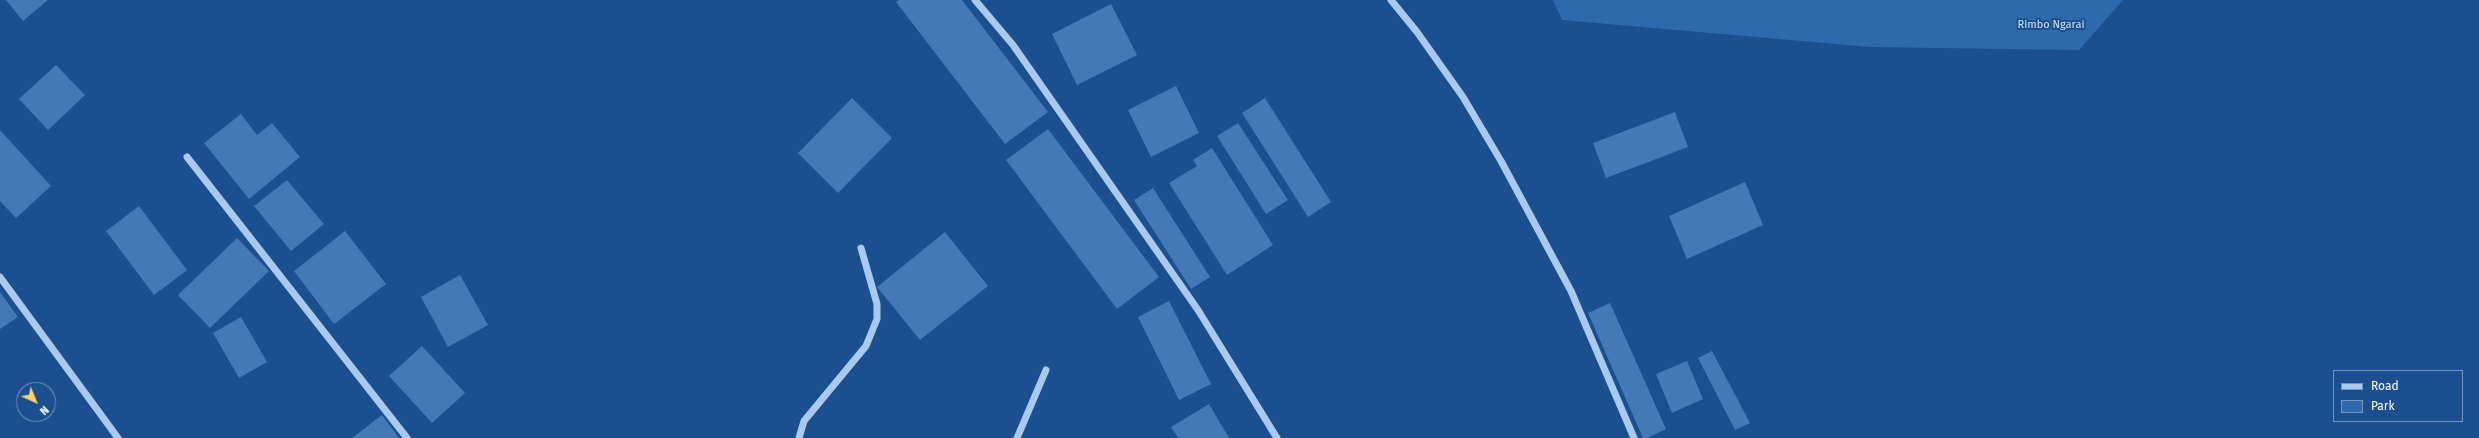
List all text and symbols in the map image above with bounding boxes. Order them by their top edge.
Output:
park label: Rimbo Ngarai [2017,18,2085,32]
legend [2333,370,2463,422]
text: Road [2371,379,2399,393]
north arrow [16,382,56,422]
text: Park [2371,399,2395,413]
text: N [37,403,51,417]

